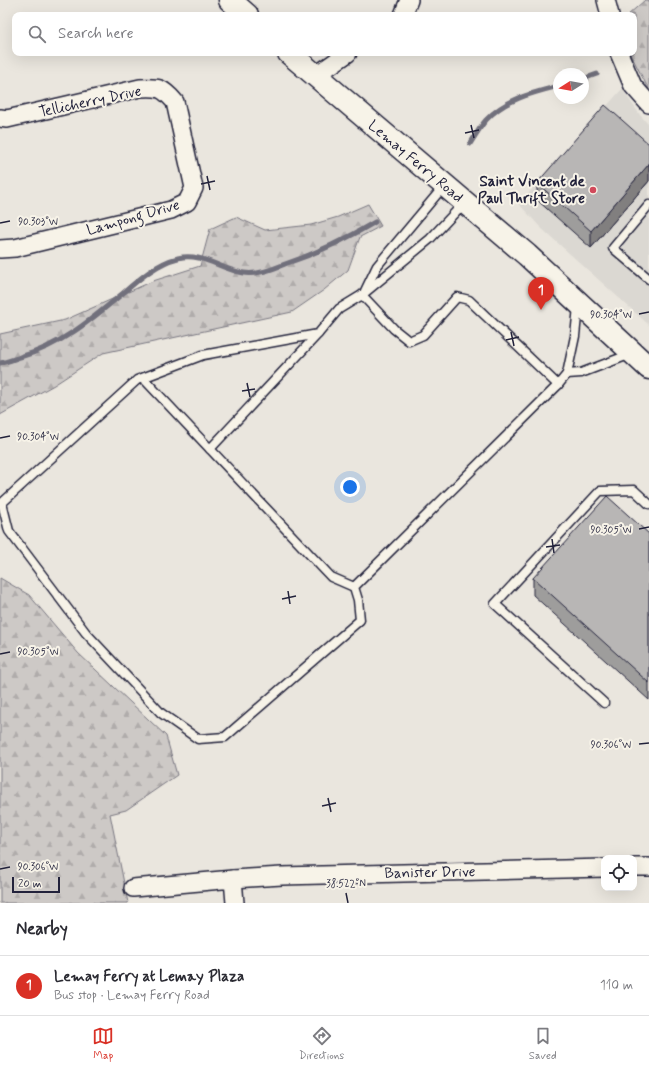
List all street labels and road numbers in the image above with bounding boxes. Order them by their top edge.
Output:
street label: Tellicherry Drive [37,81,144,123]
street label: Lemay Ferry Road [364,116,467,208]
street label: Lampong Drive [84,195,183,242]
street label: Banister Drive [384,862,476,884]

